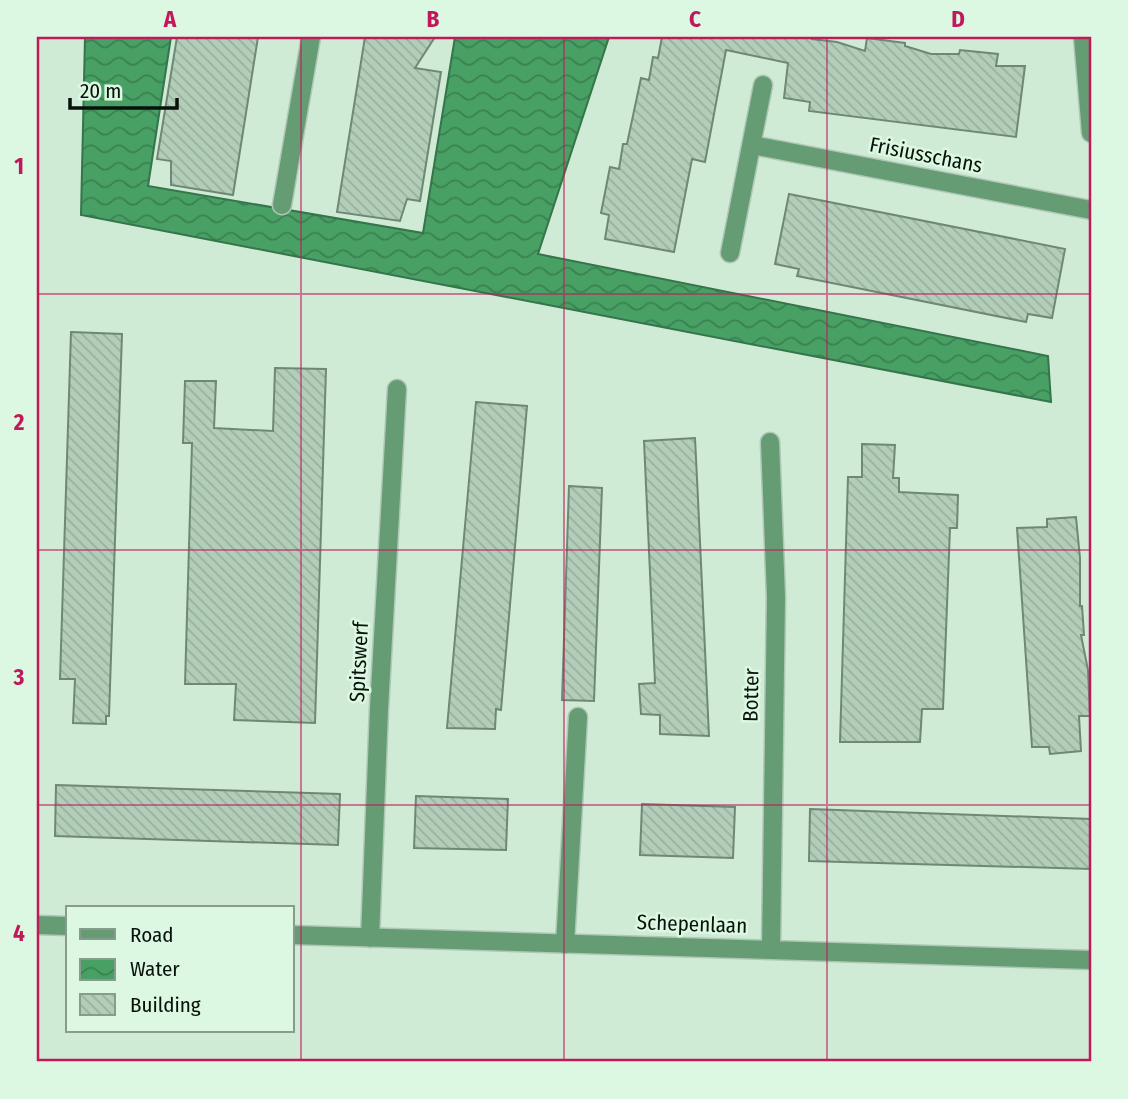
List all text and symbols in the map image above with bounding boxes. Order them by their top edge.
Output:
text: A [163,5,177,33]
text: B [427,5,440,33]
text: C [689,5,701,33]
text: D [951,5,965,33]
scale bar [70,66,177,110]
text: 20 m [80,78,121,104]
street label: Frisiusschans [867,131,985,179]
text: 1 [14,152,24,180]
text: 2 [13,408,25,436]
street label: Spitswerf [344,620,374,703]
text: 3 [13,663,25,691]
street label: Botter [738,667,764,722]
legend [66,906,294,1032]
street label: Schepenlaan [636,909,748,939]
text: 4 [13,919,25,947]
text: Road [130,922,174,948]
text: Water [130,956,180,982]
text: Building [130,992,201,1018]

